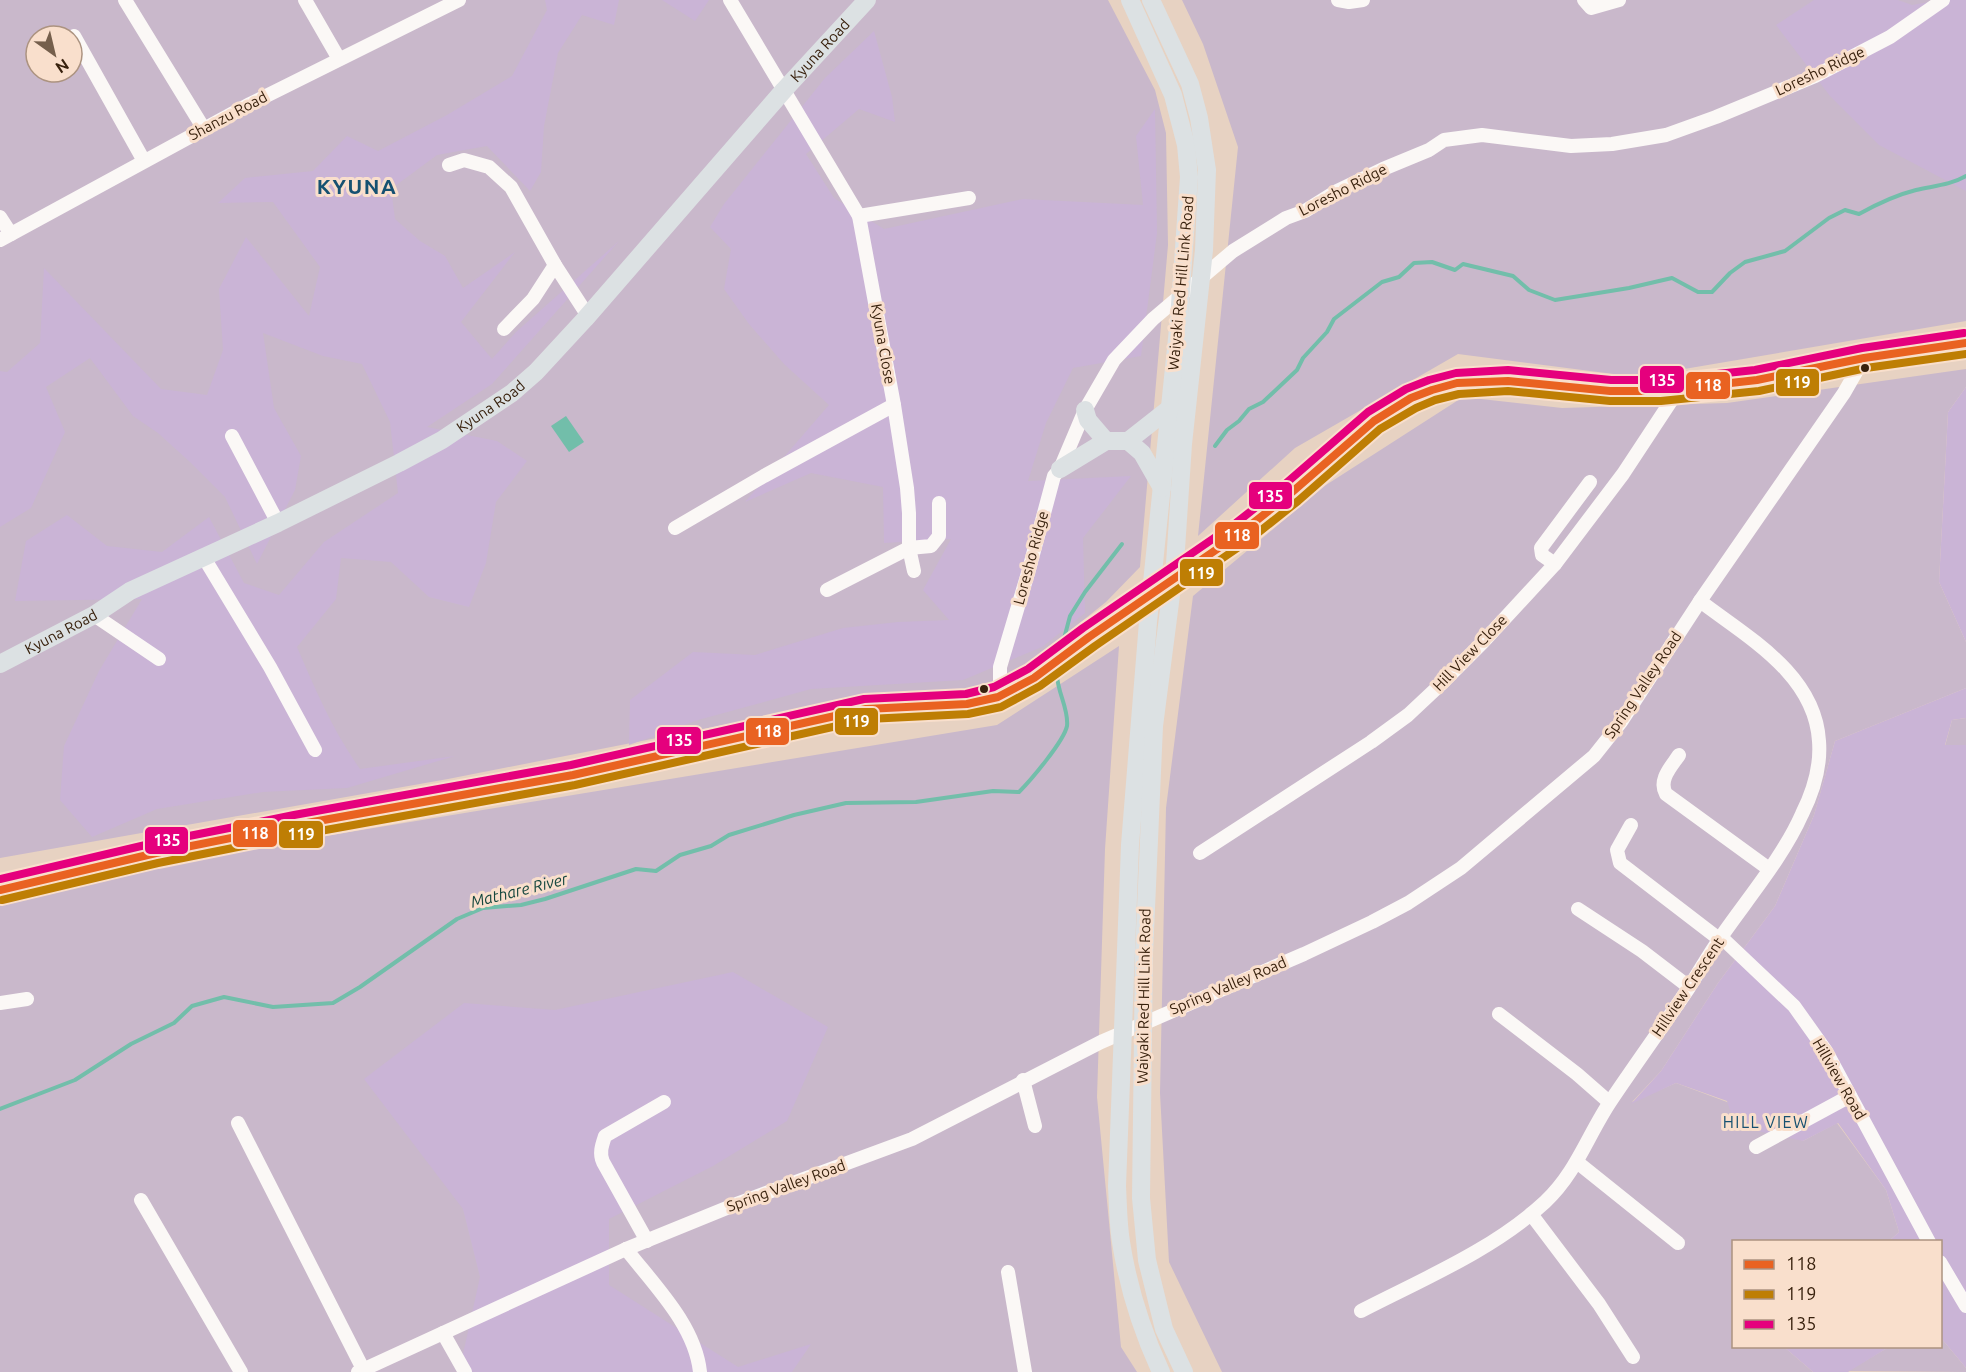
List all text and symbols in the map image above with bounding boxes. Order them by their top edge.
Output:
street label: Kyuna Road [787,16,853,85]
north arrow [24,24,84,84]
street label: Loresho Ridge [1773,42,1867,99]
text: N [52,56,72,77]
street label: Shanzu Road [186,88,270,143]
street label: Loresho Ridge [1296,160,1390,219]
district label: KYUNA [317,174,397,198]
street label: Waiyaki Red Hill Link Road [1164,195,1197,371]
street label: Kyuna Close [868,302,899,385]
unlabelled marker [1859,362,1871,374]
line badge: 135 [1639,365,1685,394]
line badge: 119 [1775,368,1820,397]
text: 135 [1648,371,1676,389]
line badge: 118 [1685,371,1731,400]
text: 119 [1783,373,1811,391]
text: 118 [1694,376,1722,394]
street label: Kyuna Road [453,377,528,436]
line badge: 135 [1248,481,1293,510]
text: 135 [1256,487,1284,505]
street label: Loresho Ridge [1010,509,1051,607]
line badge: 118 [1214,521,1260,550]
text: 118 [1223,526,1251,544]
line badge: 119 [1179,558,1224,587]
text: 119 [1187,564,1215,582]
street label: Kyuna Road [22,606,100,658]
street label: Hill View Close [1429,611,1510,694]
street label: Spring Valley Road [1601,628,1685,741]
unlabelled marker [978,683,990,695]
line badge: 119 [834,707,879,736]
text: 119 [842,712,870,730]
line badge: 118 [745,717,790,746]
text: 118 [754,722,782,740]
line badge: 135 [656,726,702,755]
text: 135 [665,731,693,749]
line badge: 118 [232,819,278,848]
line badge: 119 [278,820,324,849]
text: 118 [241,824,269,842]
text: 119 [287,825,315,843]
line badge: 135 [144,826,189,855]
text: 135 [153,831,181,849]
water label: Mathare River [469,869,570,911]
street label: Waiyaki Red Hill Link Road [1133,908,1154,1084]
street label: Hillview Crescent [1648,934,1727,1039]
street label: Spring Valley Road [1167,953,1289,1018]
street label: Hillview Road [1809,1035,1870,1122]
district label: HILL VIEW [1723,1113,1809,1131]
street label: Spring Valley Road [724,1156,847,1215]
legend [1732,1240,1942,1348]
text: 118 [1786,1253,1816,1273]
text: 119 [1786,1283,1816,1303]
text: 135 [1786,1313,1816,1333]

